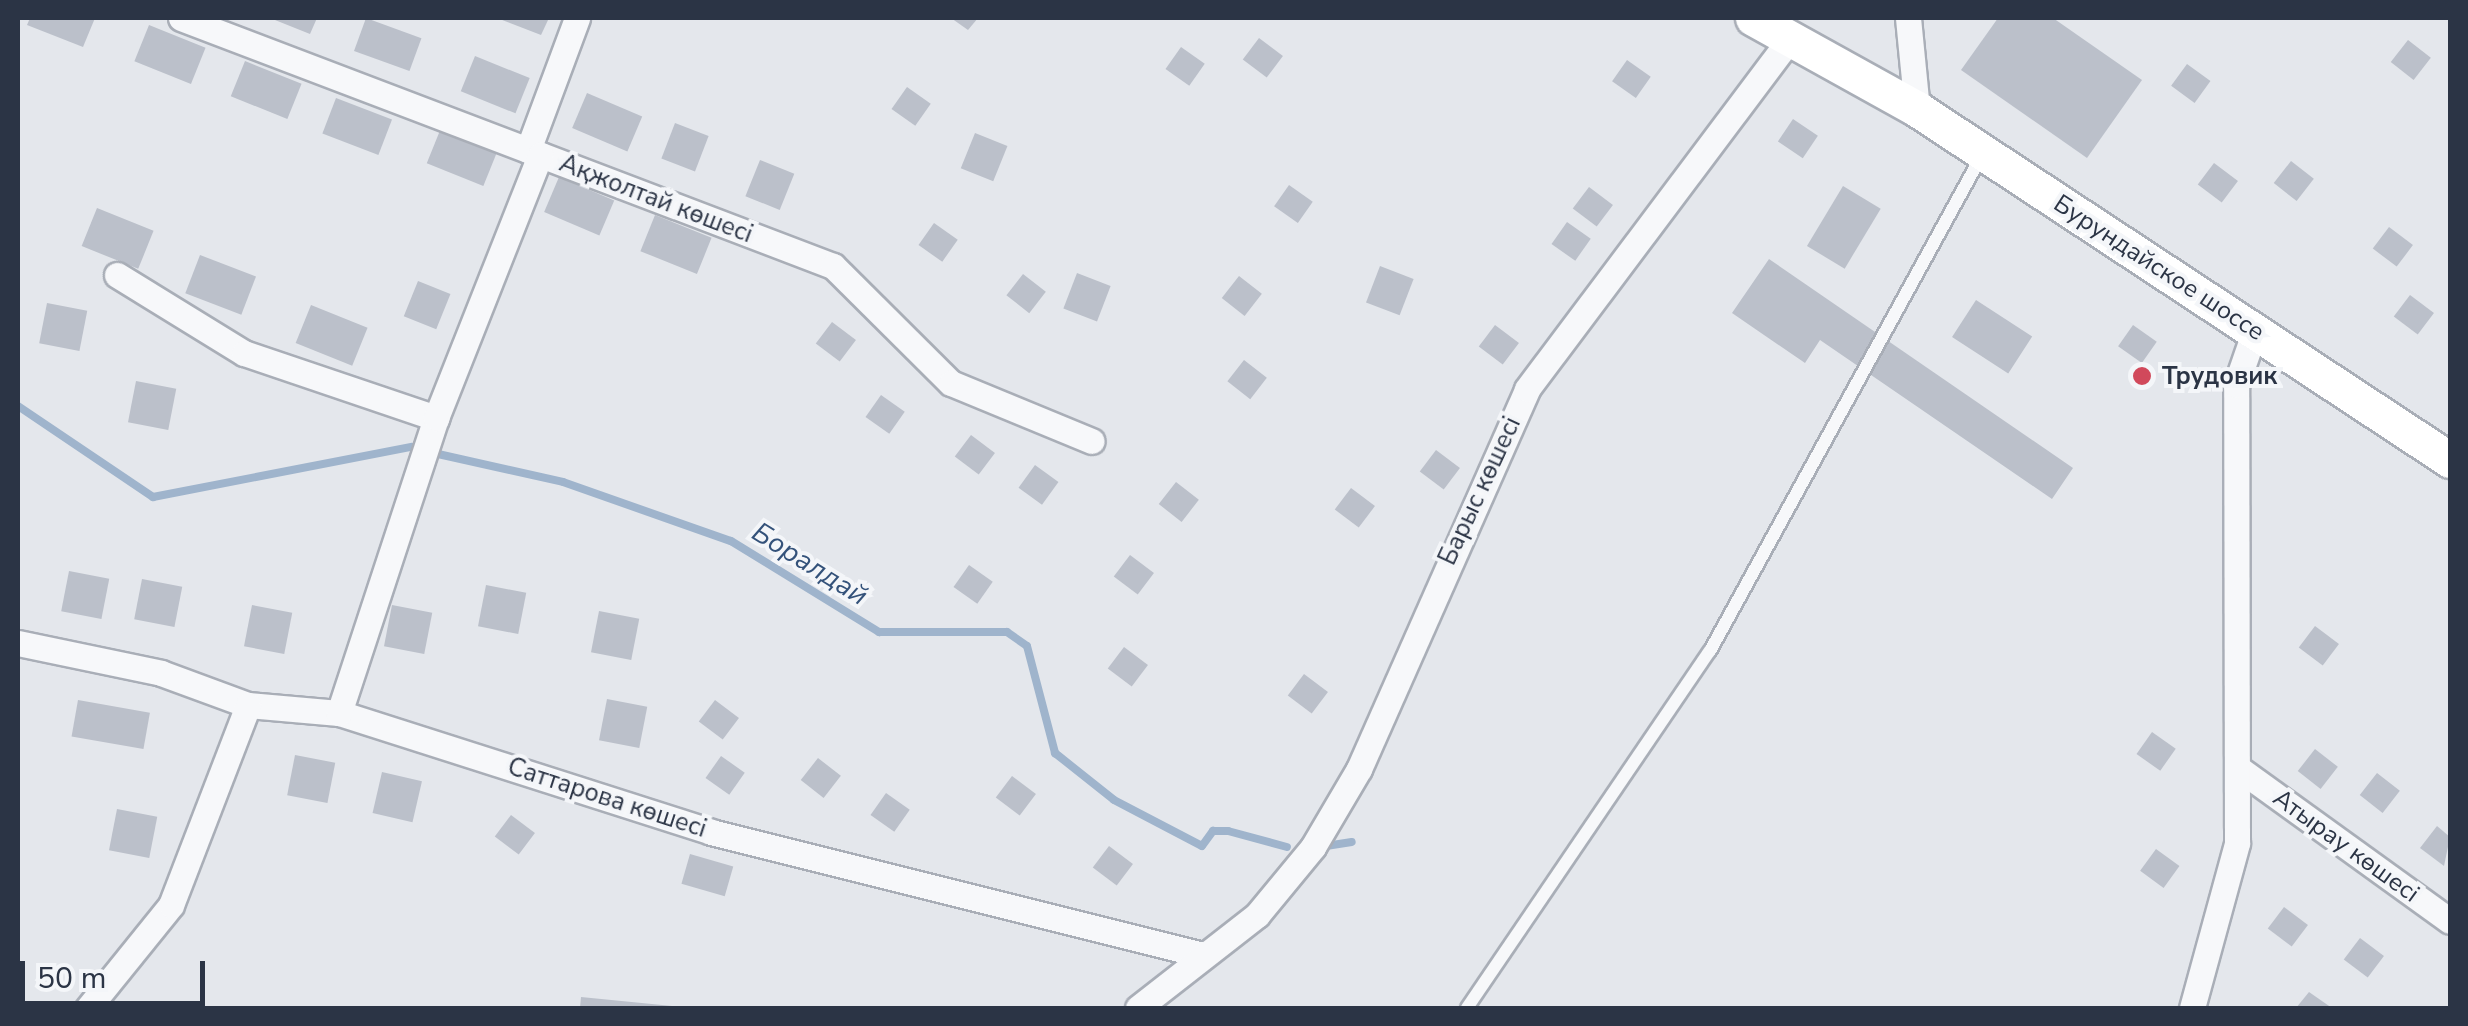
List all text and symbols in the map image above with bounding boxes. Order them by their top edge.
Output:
street label: Ақжолтай көшесі [555,148,757,250]
street label: Бурундайское шоссе [2048,189,2270,347]
place label: Трудовик [2162,361,2277,391]
marker: Трудовик [2131,365,2153,387]
street label: Барыс көшесі [1433,412,1527,570]
water label: Боралдай [746,515,874,613]
street label: Саттарова көшесі [504,752,710,844]
street label: Атырау көшесі [2267,783,2425,909]
scale bar [25,941,210,1003]
text: 50 m [37,958,106,999]

